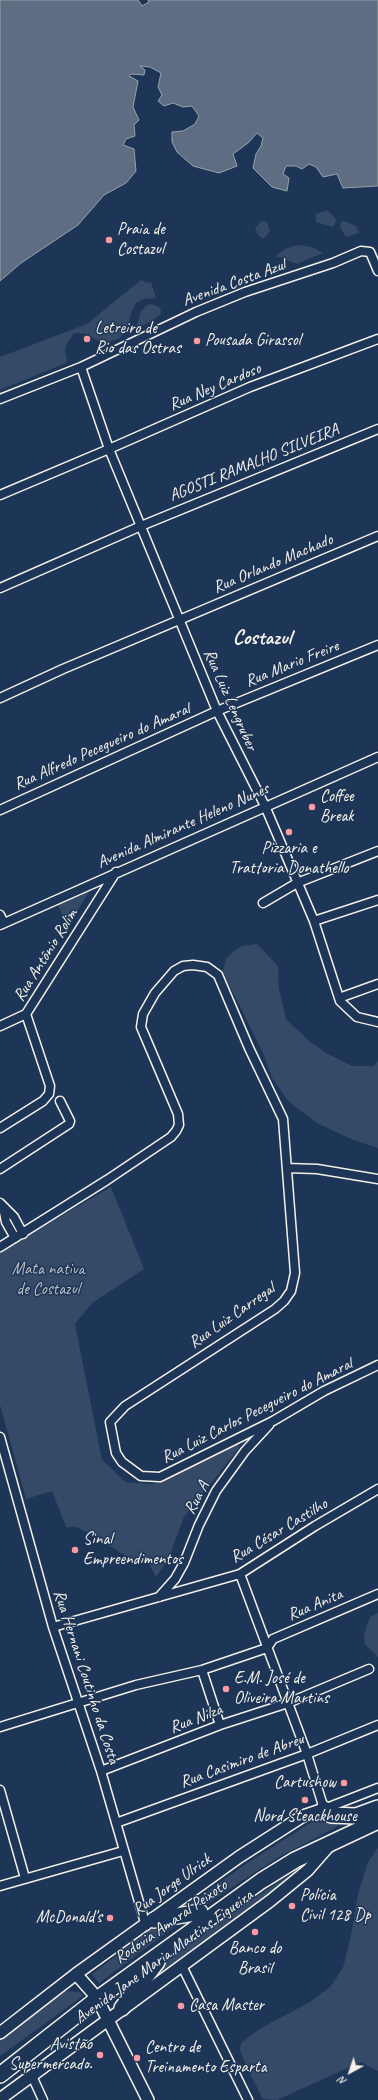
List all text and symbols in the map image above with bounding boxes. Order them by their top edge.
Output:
place label: Praia de Costazul [117,220,165,260]
marker: Praia de Costazul [104,235,114,245]
street label: Avenida Costa Azul [180,255,288,311]
place label: Letreiro de Rio das Ostras [95,319,181,359]
place label: Pousada Girassol [205,331,301,351]
marker: Letreiro de Rio das Ostras [82,334,92,344]
marker: Pousada Girassol [192,336,202,346]
street label: Rua Ney Cardoso [166,359,264,415]
street label: AGOSTI RAMALHO SILVEIRA [166,420,342,506]
street label: Rua Orlando Machado [210,530,336,598]
district label: Costazul [233,625,291,651]
street label: Rua Mario Freire [242,636,342,692]
street label: Rua Luiz Lengruber [198,646,262,754]
street label: Rua Alfredo Pecegueiro do Amaral [11,699,193,795]
street label: Avenida Almirante Heleno Nunes [94,779,272,873]
place label: Coffee Break [320,787,354,827]
marker: Coffee Break [307,802,317,812]
marker: Pizzaria e Trattoria Donathello [284,827,294,837]
place label: Pizzaria e Trattoria Donathello [229,839,349,879]
street label: Rua Antônio Rolim [9,905,83,1005]
park label: Mata nativa de Costazul [12,1260,84,1300]
street label: Rua Luiz Carregal [185,1279,279,1353]
street label: Rua Luiz Carlos Pecegueiro do Amaral [158,1354,356,1468]
street label: Rua A [180,1478,214,1518]
street label: Rua César Castilho [227,1494,331,1568]
place label: Sinal Empreendimentos [83,1530,183,1570]
marker: Sinal Empreendimentos [70,1545,80,1555]
street label: Rua Anita [285,1584,345,1626]
street label: Rua Hernani Coutinho da Costa [48,1588,124,1766]
place label: E.M. José de Oliveira Martins [234,1669,329,1709]
marker: E.M. José de Oliveira Martins [221,1684,231,1694]
street label: Rua Nilza [167,1700,225,1738]
street label: Rua Casimiro de Abreu [177,1729,307,1793]
place label: Cartushow [274,1773,336,1793]
marker: Cartushow [339,1778,349,1788]
marker: Nord Steackhouse [300,1795,310,1805]
place label: Nord Steackhouse [253,1807,357,1827]
street label: Rua Jorge Ulrick [129,1850,215,1920]
street label: Rodovia Amaral Peixoto [111,1875,231,1969]
street label: Avenida Jane Maria Martins Figueira [71,1886,257,2028]
place label: Polícia Civil 128 Dp [300,1886,371,1926]
marker: Polícia Civil 128 Dp [287,1901,297,1911]
place label: McDonald's [36,1908,102,1928]
marker: McDonald's [105,1913,115,1923]
marker: Banco do Brasil [250,1927,260,1937]
place label: Banco do Brasil [229,1939,281,1979]
place label: Casa Master [189,1996,264,2016]
marker: Casa Master [176,2001,186,2011]
place label: Avistão Supermercado. [9,2035,92,2075]
place label: Centro de Treinamento Esparta [145,2038,267,2078]
marker: Avistão Supermercado. [95,2050,105,2060]
north arrow [330,2052,370,2092]
marker: Centro de Treinamento Esparta [132,2053,142,2063]
text: N [335,2074,349,2089]

